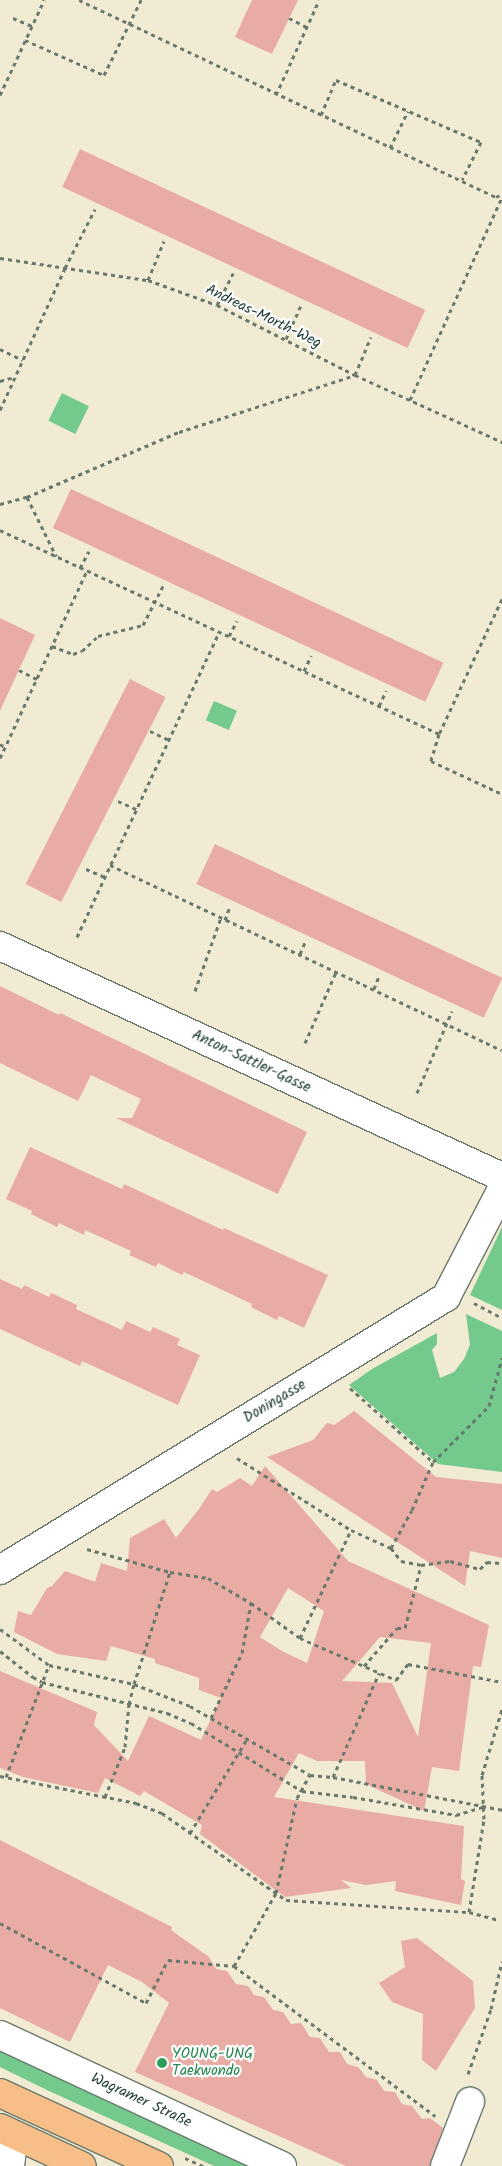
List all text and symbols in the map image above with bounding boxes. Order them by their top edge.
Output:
street label: Andreas-Morth-Weg [202,281,324,353]
street label: Anton-Sattler-Gasse [189,1027,313,1097]
street label: Doningasse [240,1376,310,1428]
place label: YOUNG-UNG Taekwondo [172,2045,253,2080]
marker: YOUNG-UNG Taekwondo [156,2057,168,2069]
street label: Wagramer Straße [88,2070,194,2132]

